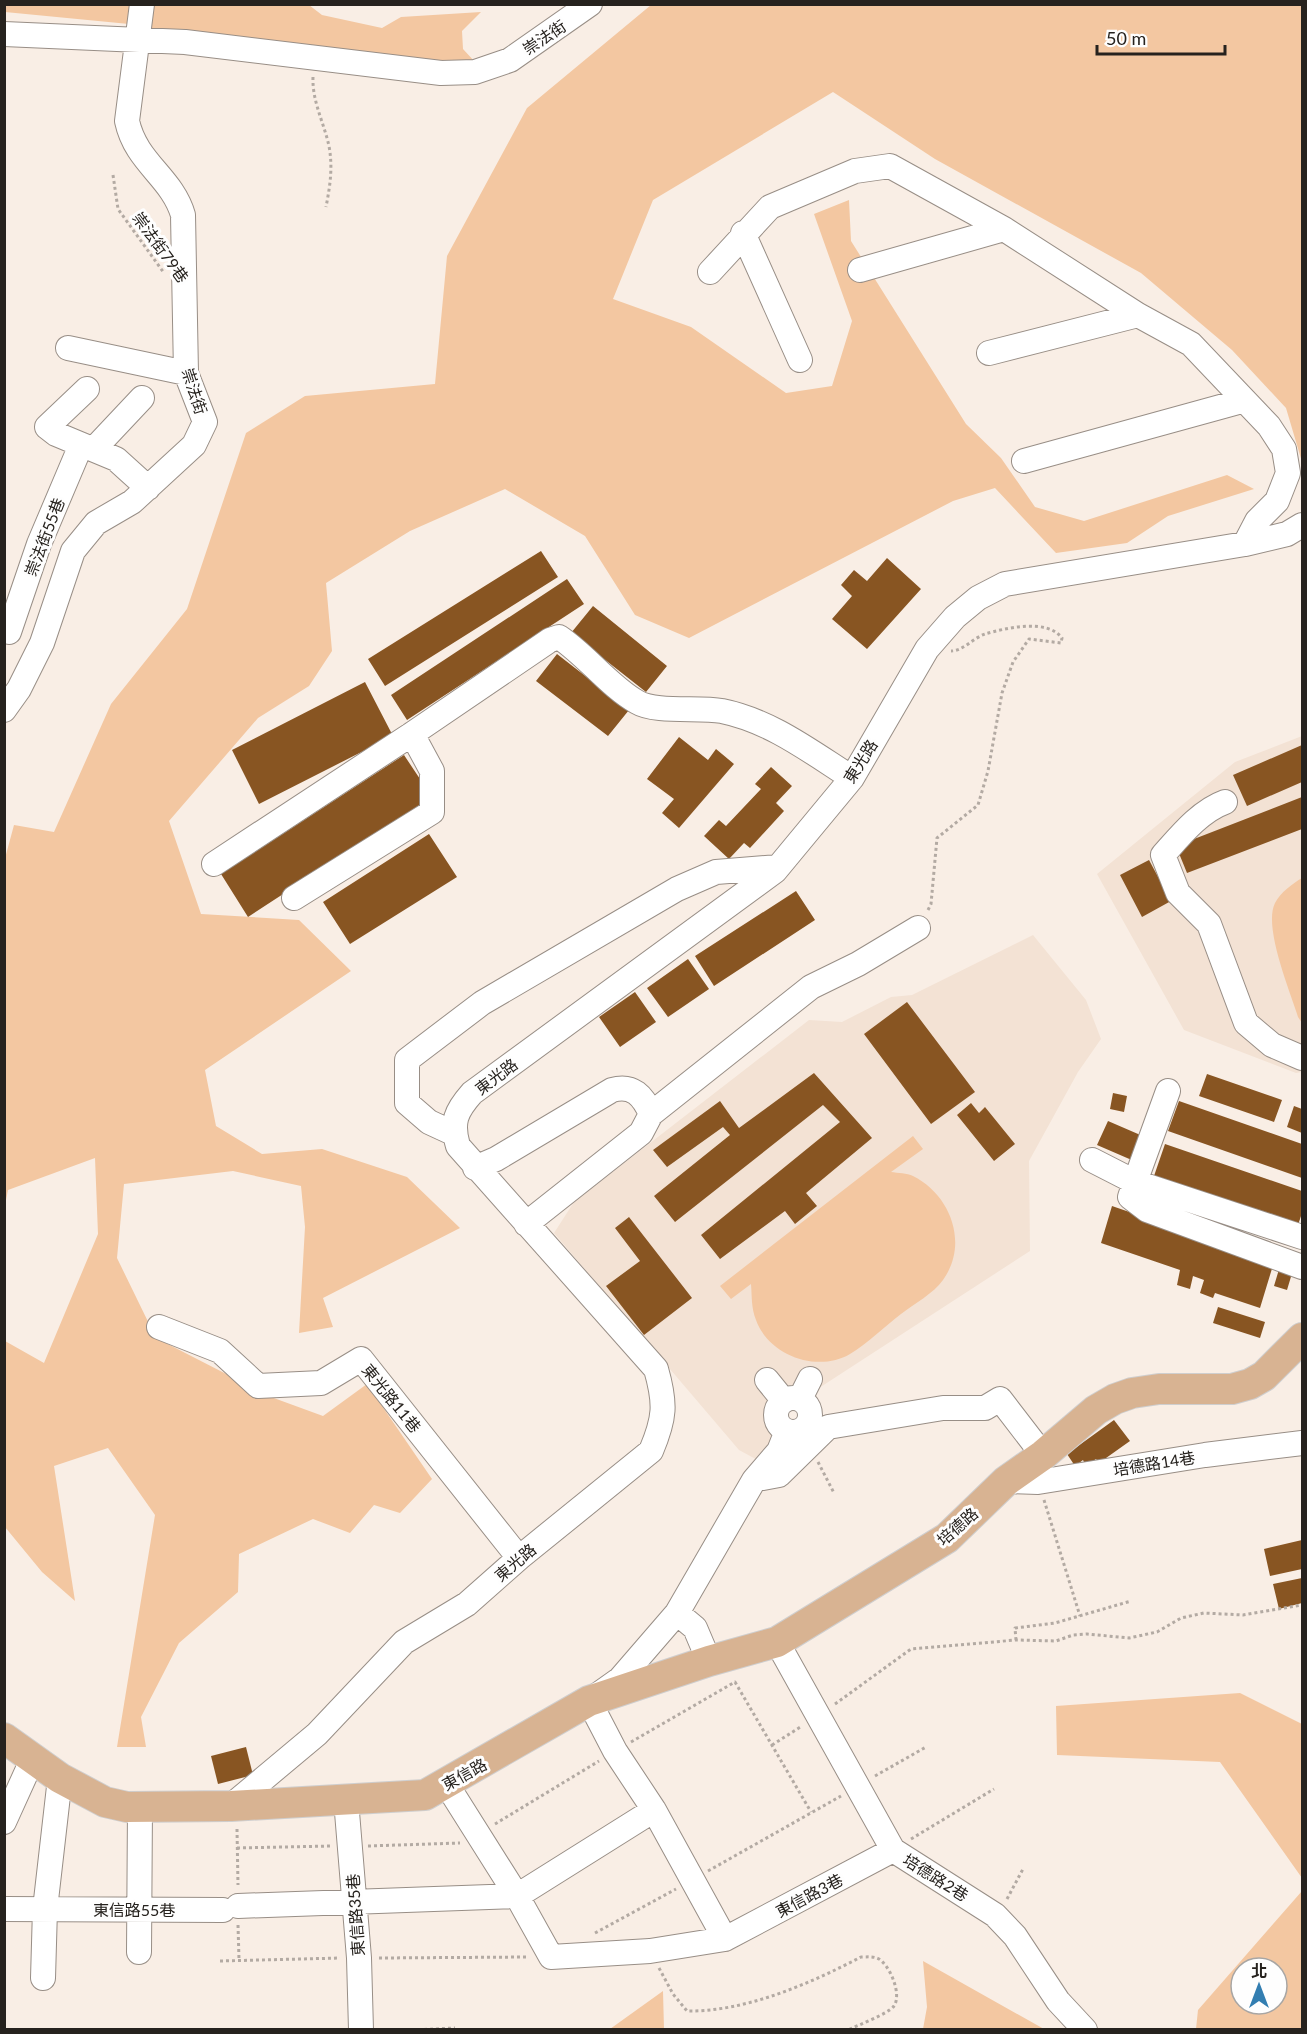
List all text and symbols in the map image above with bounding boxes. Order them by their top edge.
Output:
street label: 崇法街 [519,16,569,58]
scale bar [1097,18,1224,56]
text: 50 m [1106,27,1146,49]
street label: 崇法街79巷 [129,208,193,286]
street label: 崇法街 [179,365,211,417]
street label: 崇法街55巷 [20,495,68,579]
street label: 東光路 [839,736,881,786]
street label: 東光路 [471,1054,521,1098]
street label: 東光路11巷 [359,1360,425,1436]
street label: 培德路14巷 [1112,1447,1196,1479]
street label: 培德路 [933,1503,981,1549]
street label: 東光路 [491,1539,539,1585]
street label: 東信路 [438,1754,490,1794]
street label: 培德路2巷 [900,1850,972,1904]
street label: 東信路3巷 [772,1869,846,1921]
street label: 東信路35巷 [343,1873,367,1957]
street label: 東信路55巷 [93,1900,175,1919]
north arrow [1229,1956,1289,2016]
text: 北 [1251,1961,1267,1980]

